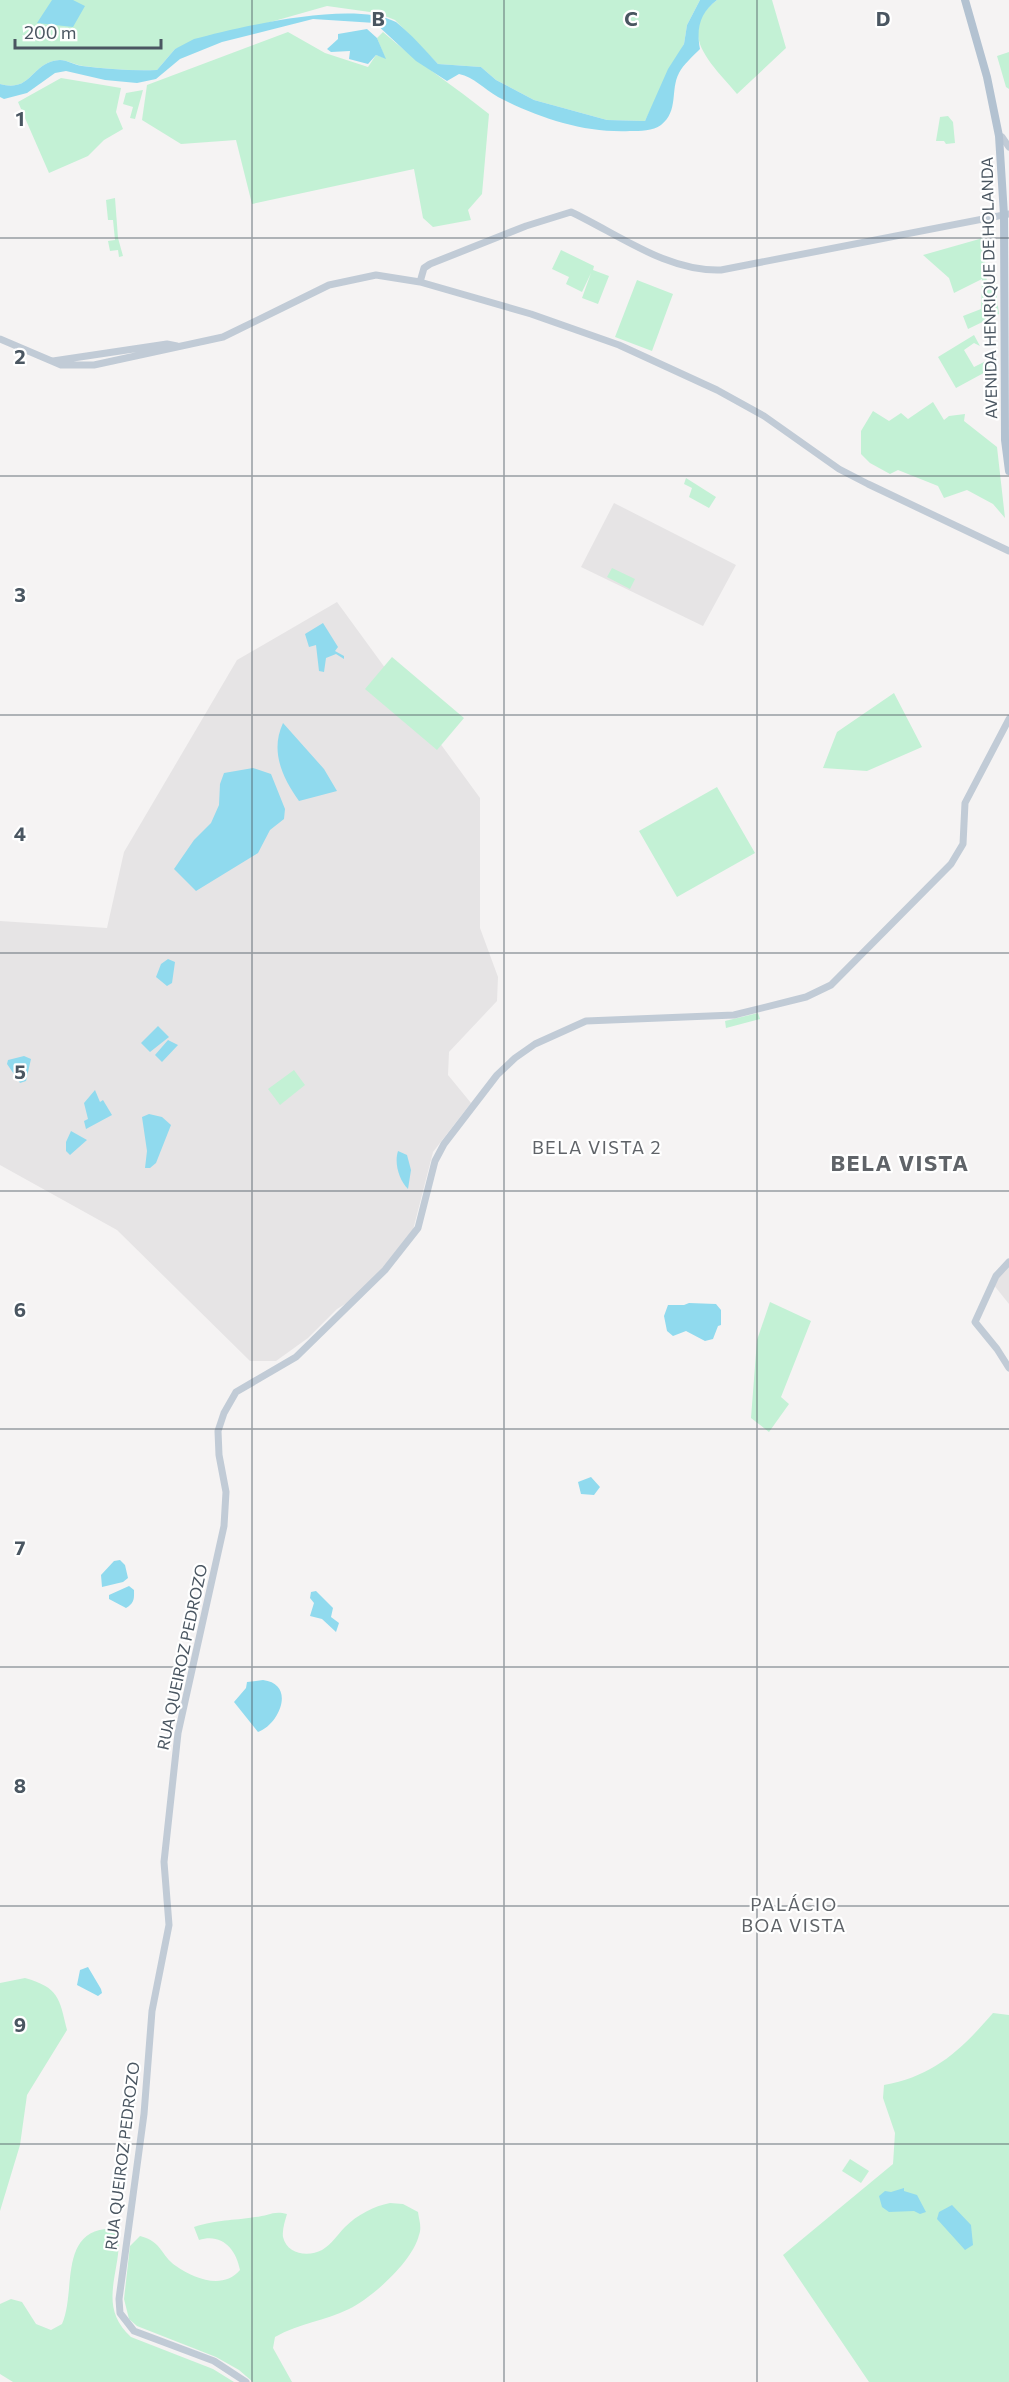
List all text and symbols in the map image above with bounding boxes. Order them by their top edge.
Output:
text: B [371,6,385,30]
text: C [624,6,638,30]
text: D [876,6,890,30]
scale bar [15,12,160,50]
text: 200 m [24,21,77,43]
text: 1 [15,106,25,130]
street label: AVENIDA HENRIQUE DE HOLANDA [977,157,1000,419]
text: 2 [14,344,26,368]
text: 3 [14,582,26,606]
text: 4 [14,821,26,845]
text: 5 [14,1059,26,1083]
district label: BELA VISTA 2 [532,1136,662,1158]
district label: BELA VISTA [830,1149,970,1176]
text: 6 [14,1297,26,1321]
text: 7 [15,1535,26,1559]
street label: RUA QUEIROZ PEDROZO [152,1562,211,1752]
text: 8 [14,1773,26,1797]
district label: PALÁCIO BOA VISTA [741,1893,847,1936]
text: 9 [14,2012,26,2036]
street label: RUA QUEIROZ PEDROZO [101,2061,142,2251]

